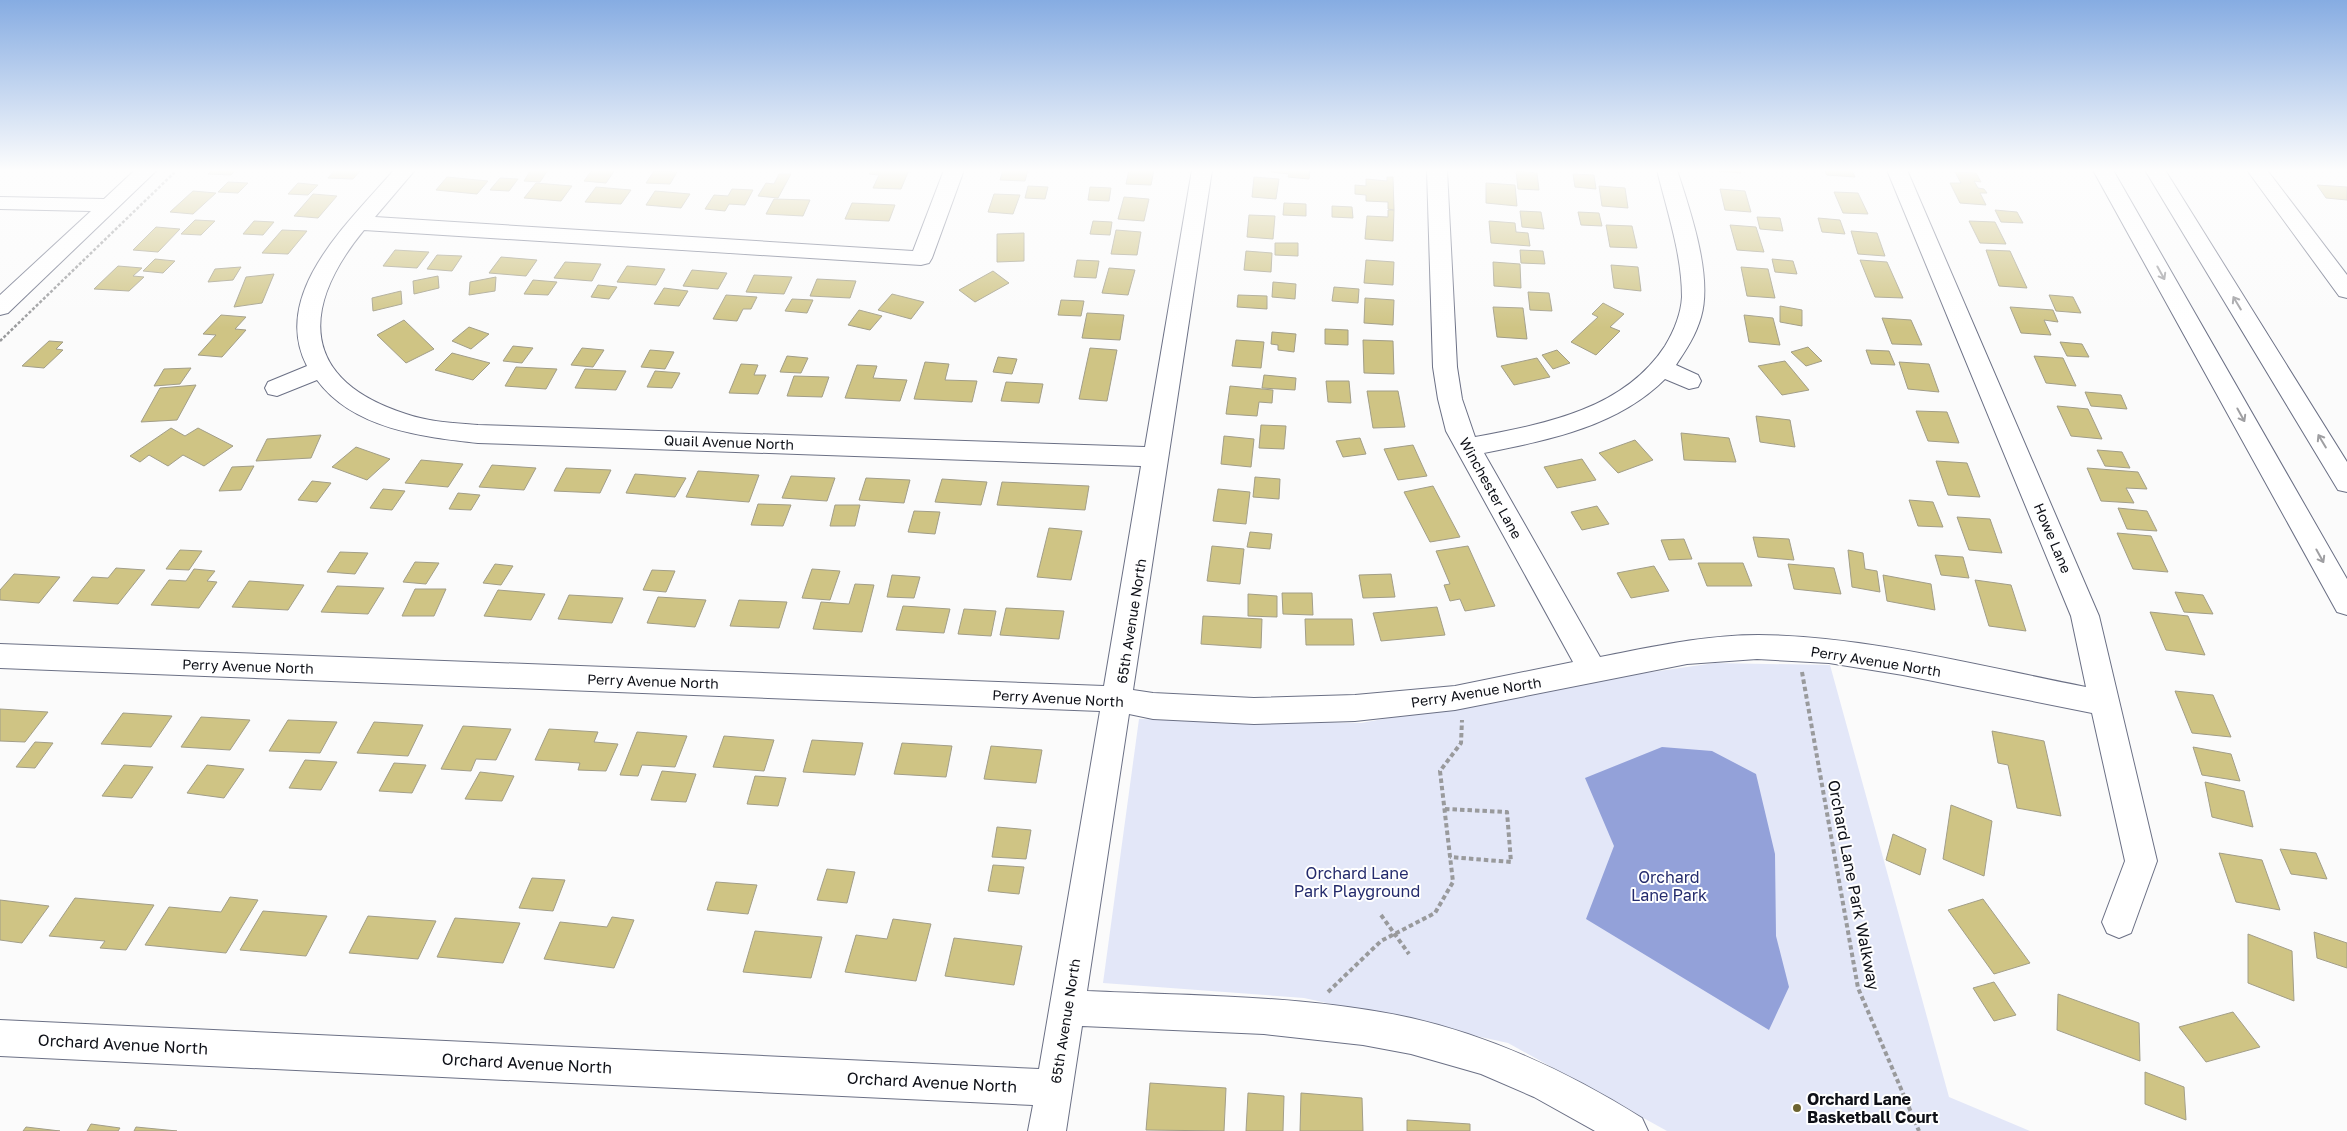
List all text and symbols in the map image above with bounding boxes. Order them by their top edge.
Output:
one-way arrow [2156,266,2166,281]
one-way arrow [2231,296,2241,310]
one-way arrow [2236,407,2246,421]
street label: Quail Avenue North [664,431,794,453]
street label: Winchester Lane [1456,434,1526,542]
one-way arrow [2316,435,2326,449]
street label: Howe Lane [2031,500,2075,576]
one-way arrow [2316,549,2326,563]
street label: 65th Avenue North [1113,557,1149,685]
street label: Perry Avenue North [1810,642,1942,680]
street label: Perry Avenue North [182,655,314,677]
street label: Perry Avenue North [587,670,719,692]
street label: Perry Avenue North [1410,673,1542,711]
street label: Perry Avenue North [992,686,1124,710]
street label: Orchard Lane Park Walkway [1824,778,1884,992]
park label: Orchard Lane Park Playground [1294,863,1420,901]
park label: Orchard Lane Park [1631,867,1707,905]
street label: 65th Avenue North [1047,957,1083,1085]
street label: Orchard Avenue North [37,1030,209,1058]
street label: Orchard Avenue North [441,1049,613,1077]
street label: Orchard Avenue North [846,1068,1018,1096]
place label: Orchard Lane Basketball Court [1807,1089,1939,1127]
marker: Orchard Lane Basketball Court [1791,1102,1803,1114]

